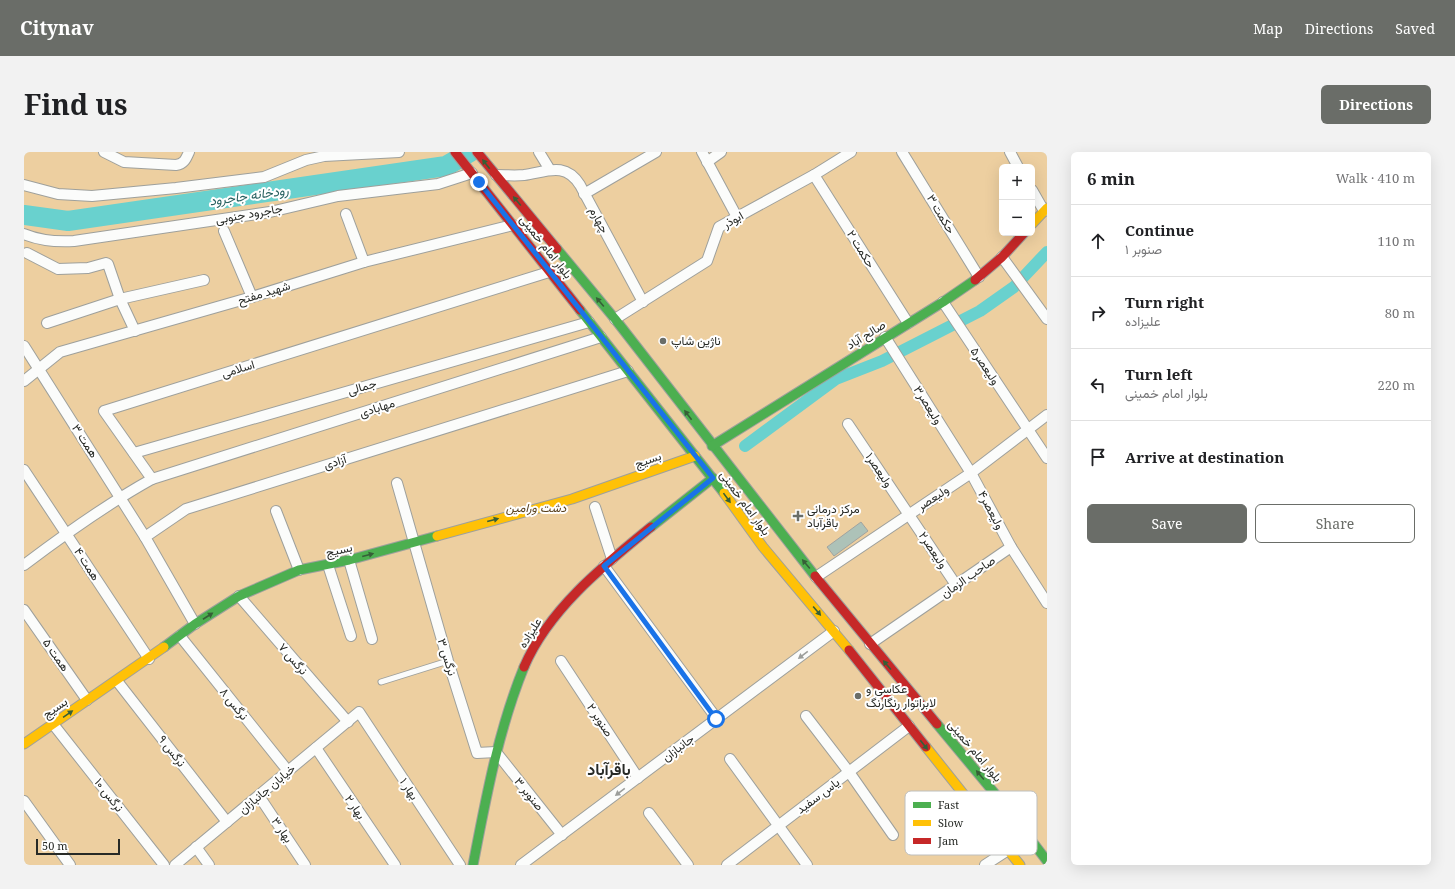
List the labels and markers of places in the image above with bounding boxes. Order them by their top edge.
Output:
place label: ناژین شاپ [671,332,721,349]
marker: ناژین شاپ [658,336,668,346]
place label: مرکز درمانی باقرآباد [807,500,860,531]
marker: مرکز درمانی باقرآباد [792,510,804,522]
place label: عکاسی و لابراتوار رنگارنگ [866,680,936,711]
marker: عکاسی و لابراتوار رنگارنگ [853,691,863,701]

